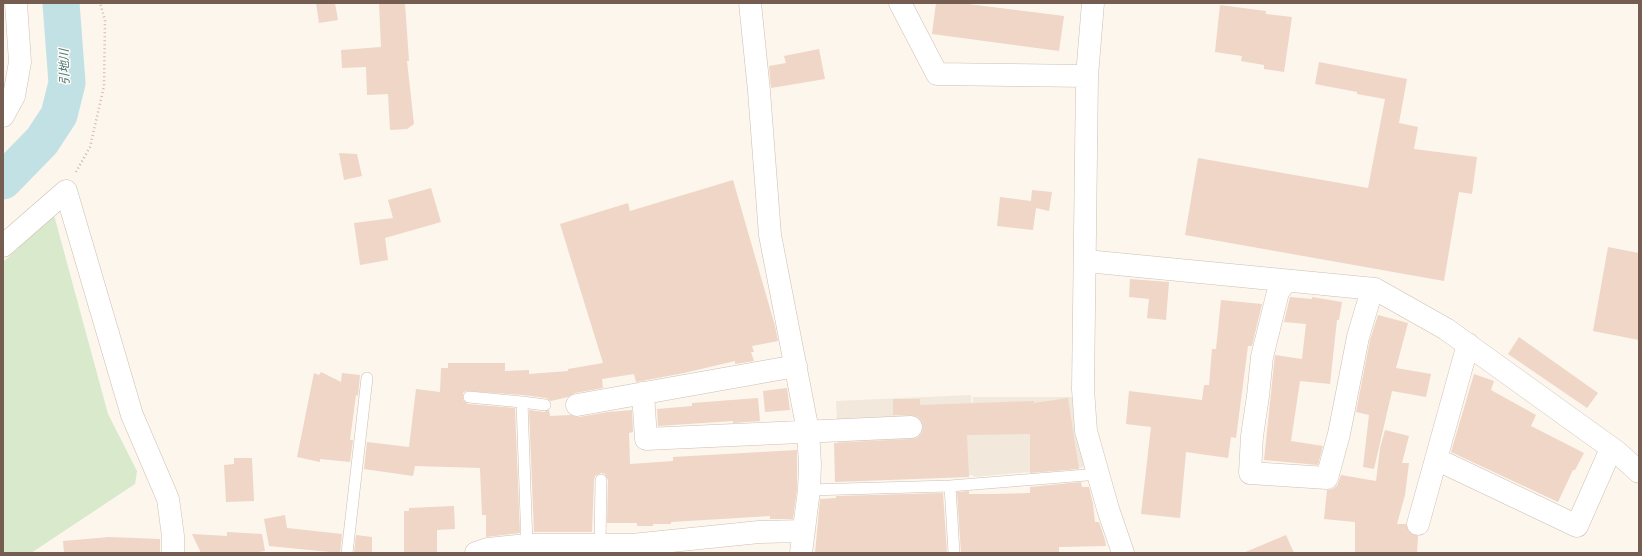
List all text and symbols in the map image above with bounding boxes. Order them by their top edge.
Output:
water label: 引地川 [57,49,73,85]

